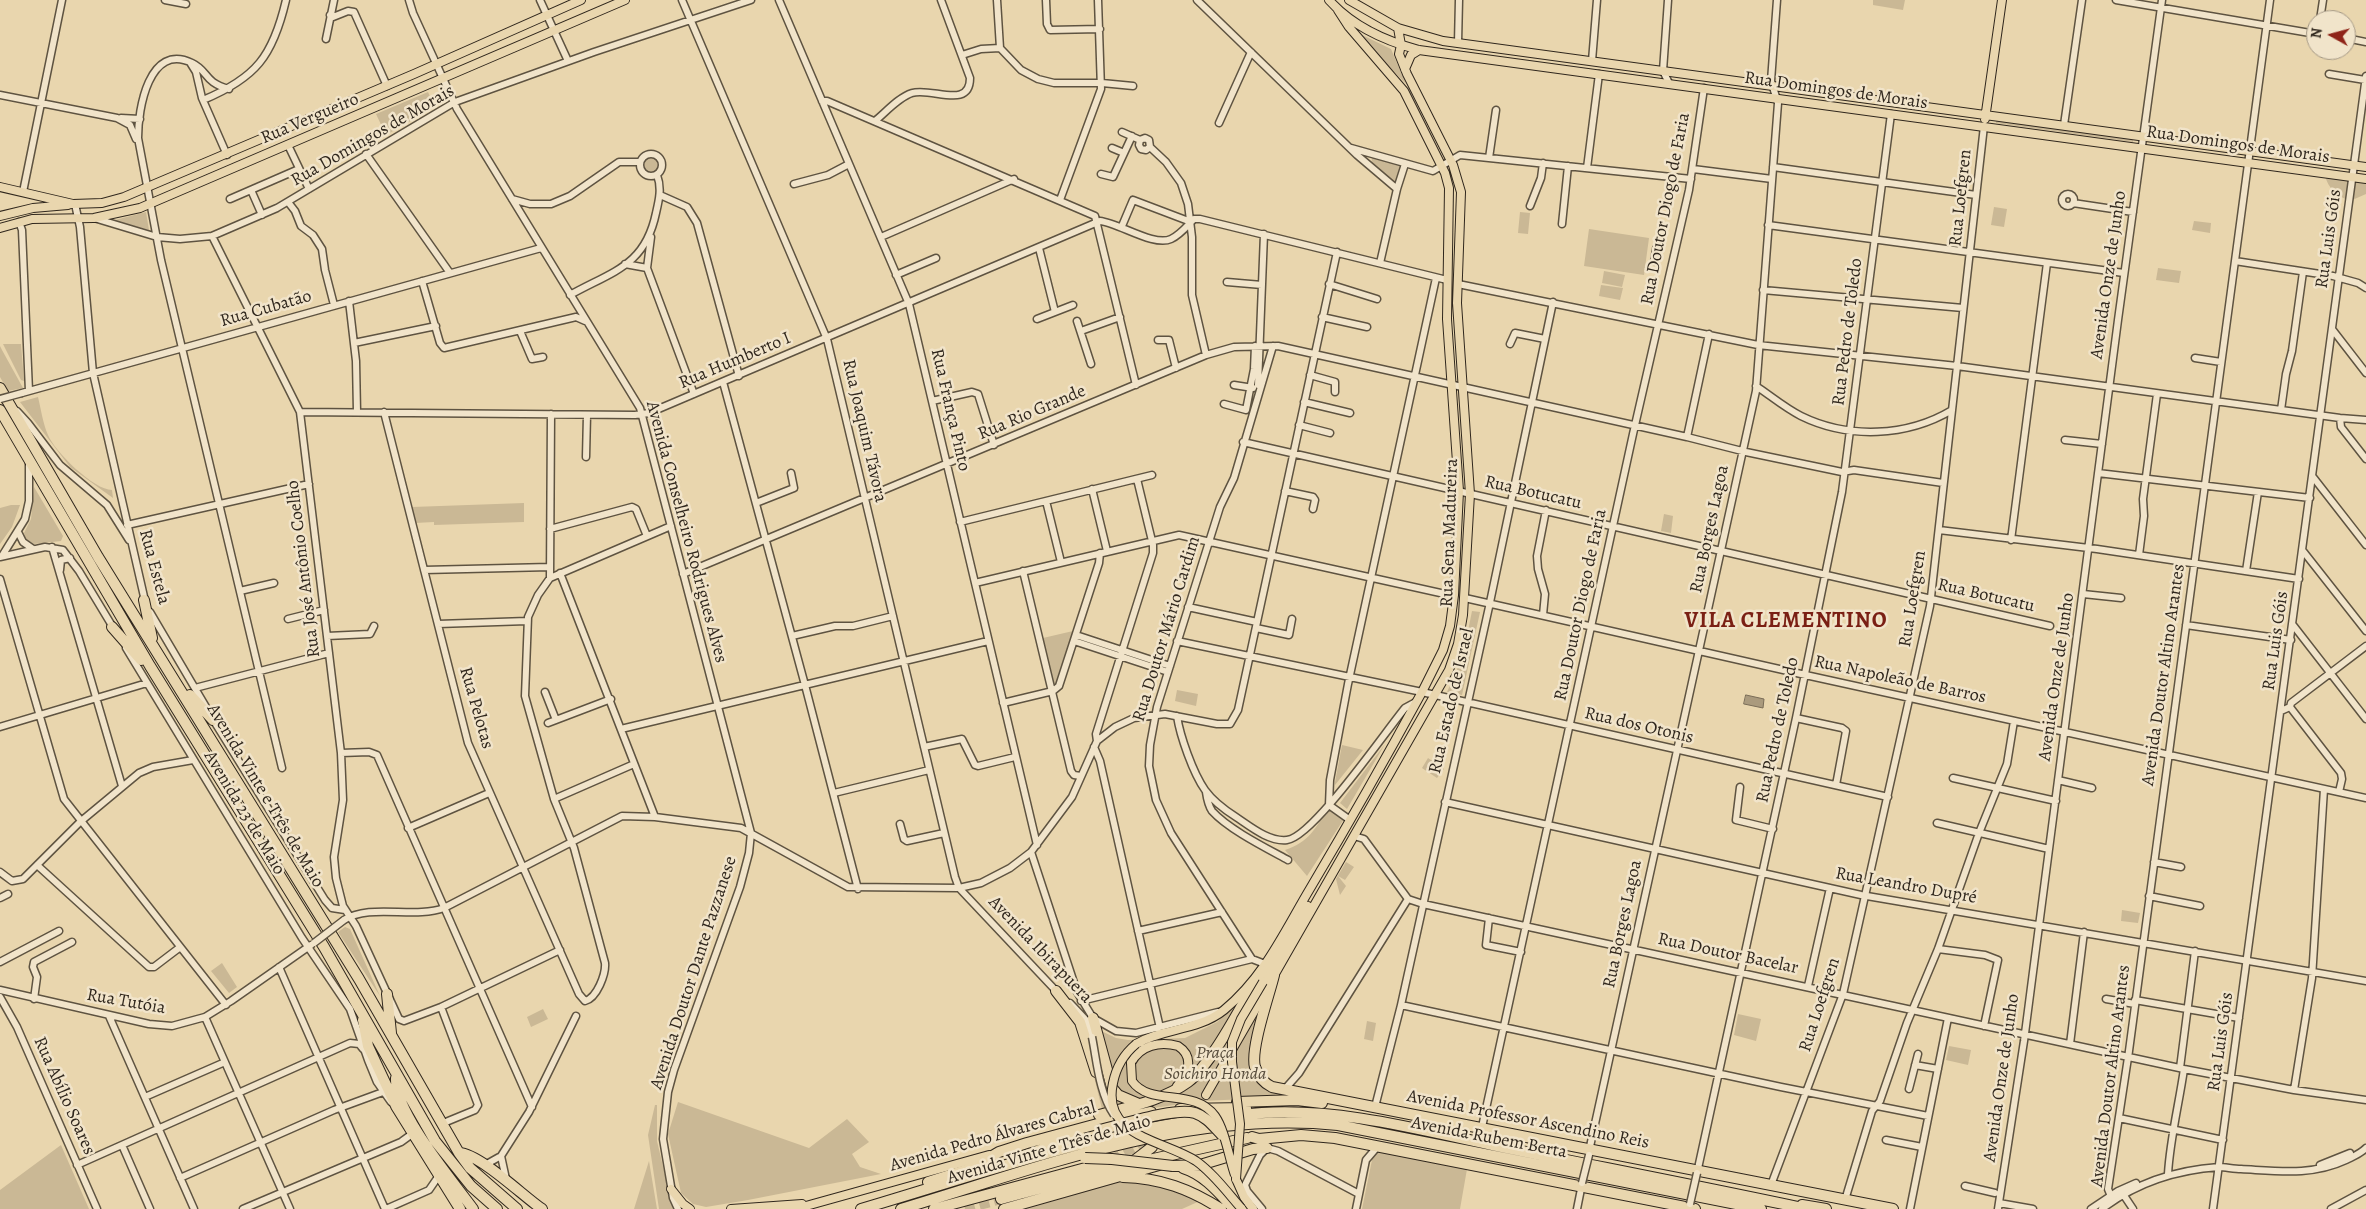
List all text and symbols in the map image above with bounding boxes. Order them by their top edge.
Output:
north arrow [2306,10,2356,60]
text: N [2307,27,2327,39]
street label: Rua Domingos de Morais [1743,67,1929,115]
street label: Rua Domingos de Morais [287,80,459,192]
street label: Rua Vergueiro [258,89,362,149]
street label: Rua Doutor Diogo de Faria [1637,111,1695,307]
street label: Rua Domingos de Morais [2145,121,2331,169]
street label: Rua Loefgren [1945,148,1977,248]
street label: Rua Luis Góis [2311,188,2347,290]
street label: Avenida Onze de Junho [2087,190,2131,360]
street label: Rua Pedro de Toledo [1828,257,1868,407]
street label: Rua Cubatão [218,286,314,332]
street label: Rua Humberto I [676,328,794,394]
street label: Rua França Pinto [925,347,975,473]
street label: Rua Joaquim Távora [837,357,891,505]
street label: Rua Rio Grande [975,381,1089,445]
street label: Avenida Conselheiro Rodrigues Alves [641,399,731,665]
street label: Rua Sena Madureira [1437,458,1463,608]
street label: Rua Borges Lagoa [1686,463,1734,595]
street label: Rua Botucatu [1482,471,1584,515]
street label: Rua José Antônio Coelho [282,479,326,659]
street label: Rua Doutor Diogo de Faria [1550,507,1612,703]
street label: Rua Estela [134,527,174,607]
street label: Rua Doutor Mário Cardim [1128,534,1206,724]
street label: Rua Loefgren [1895,549,1931,649]
street label: Avenida Doutor Altino Arantes [2138,563,2190,787]
street label: Rua Botucatu [1935,574,2037,618]
street label: Rua Luis Góis [2258,590,2294,692]
street label: Avenida Onze de Junho [2035,592,2079,762]
district label: VILA CLEMENTINO [1683,609,1889,635]
street label: Rua Estado de Israel [1425,626,1479,776]
street label: Rua Napoleão de Barros [1812,651,1988,709]
street label: Rua Pedro de Toledo [1752,655,1804,805]
street label: Rua Pelotas [454,665,498,751]
street label: Avenida Vinte e Três de Maio [202,700,328,892]
street label: Rua dos Otonis [1582,703,1696,749]
street label: Avenida 23 de Maio [198,747,290,879]
street label: Avenida Doutor Dante Pazzanese [646,854,742,1092]
street label: Rua Borges Lagoa [1599,858,1647,990]
street label: Rua Leandro Dupré [1834,863,1978,909]
street label: Avenida Ibirapuera [983,892,1097,1008]
street label: Rua Doutor Bacelar [1656,929,1800,979]
street label: Rua Loefgren [1795,955,1845,1055]
street label: Avenida Doutor Altino Arantes [2087,964,2135,1188]
street label: Rua Tutóia [85,984,167,1020]
street label: Rua Luis Góis [2203,991,2239,1093]
street label: Avenida Onze de Junho [1980,993,2024,1163]
street label: Rua Abílio Soares [28,1034,100,1158]
park label: Praça Soichiro Honda [1164,1043,1266,1086]
street label: Avenida Professor Ascendino Reis [1405,1086,1651,1154]
street label: Avenida Pedro Álvares Cabral [888,1097,1098,1177]
street label: Avenida Vinte e Três de Maio [945,1111,1153,1189]
street label: Avenida Rubem Berta [1409,1112,1569,1164]

